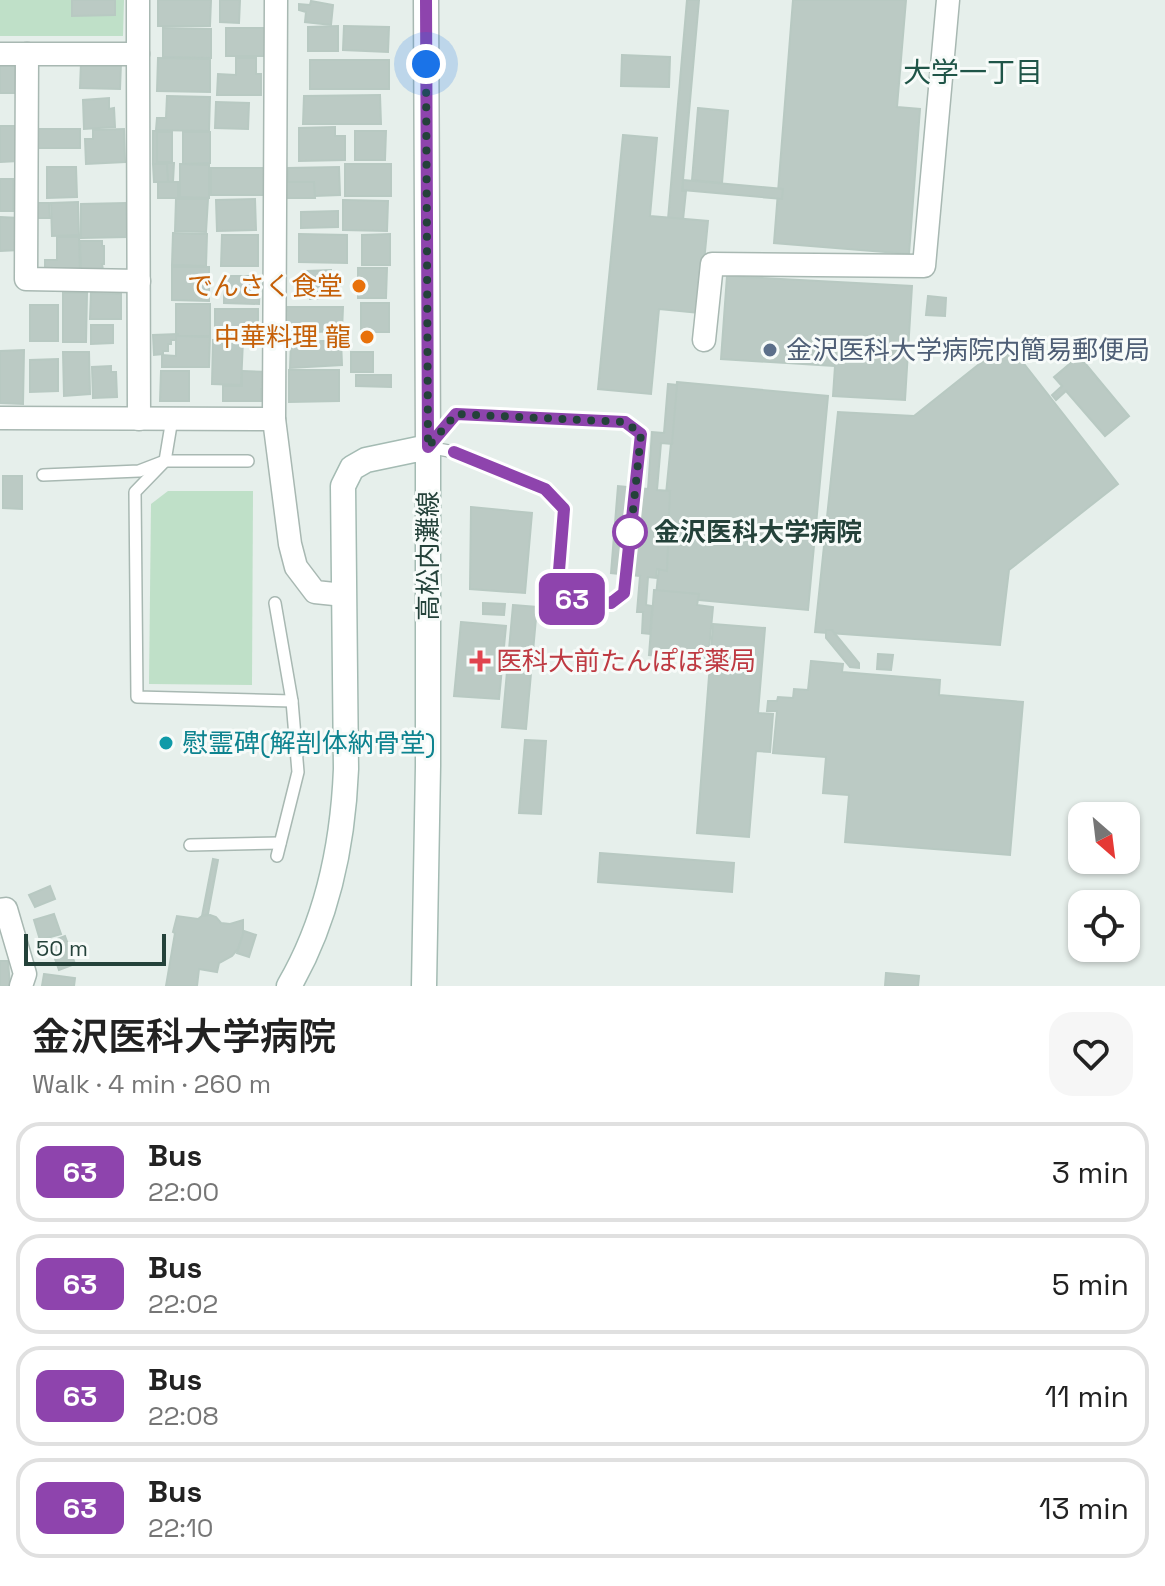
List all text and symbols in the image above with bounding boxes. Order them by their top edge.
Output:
your location [406,44,446,84]
district label: 大学一丁目 [903,54,1043,90]
place label: でんさく食堂 [187,269,343,303]
marker: でんさく食堂 [350,277,368,295]
place label: 中華料理 龍 [214,320,351,354]
marker: 中華料理 龍 [358,328,376,346]
place label: 金沢医科大学病院内簡易郵便局 [786,333,1150,367]
marker: 金沢医科大学病院内簡易郵便局 [761,341,779,359]
street label: 高松内灘線 [411,491,445,621]
marker: 金沢医科大学病院 [613,515,647,549]
place label: 金沢医科大学病院 [654,515,862,549]
line badge: 63 [536,573,608,625]
text: 63 [555,581,589,617]
place label: 医科大前たんぽぽ薬局 [496,644,756,678]
marker: 医科大前たんぽぽ薬局 [471,652,489,670]
place label: 慰霊碑(解剖体納骨堂) [182,726,436,760]
marker: 慰霊碑(解剖体納骨堂) [157,734,175,752]
north arrow [1068,802,1140,874]
map controls [1068,802,1140,962]
button: locate [1068,890,1140,962]
scale bar [24,930,166,966]
text: 50 m [36,934,88,962]
button: heart [1049,1012,1133,1096]
text: 金沢医科大学病院 [32,1013,336,1061]
text: Walk · 4 min · 260 m [32,1067,271,1101]
text: Bus [148,1136,202,1175]
text: 3 min [1052,1153,1129,1192]
text: 63 [63,1154,97,1190]
text: 22:00 [148,1175,219,1209]
text: Bus [148,1248,202,1287]
text: 5 min [1052,1265,1129,1304]
text: 63 [63,1266,97,1302]
text: 22:02 [148,1287,218,1321]
text: Bus [148,1360,202,1399]
text: 11 min [1045,1377,1129,1416]
text: 63 [63,1378,97,1414]
text: 22:08 [148,1399,219,1433]
text: Bus [148,1472,202,1511]
text: 13 min [1039,1489,1129,1528]
text: 63 [63,1490,97,1526]
text: 22:10 [148,1511,213,1545]

